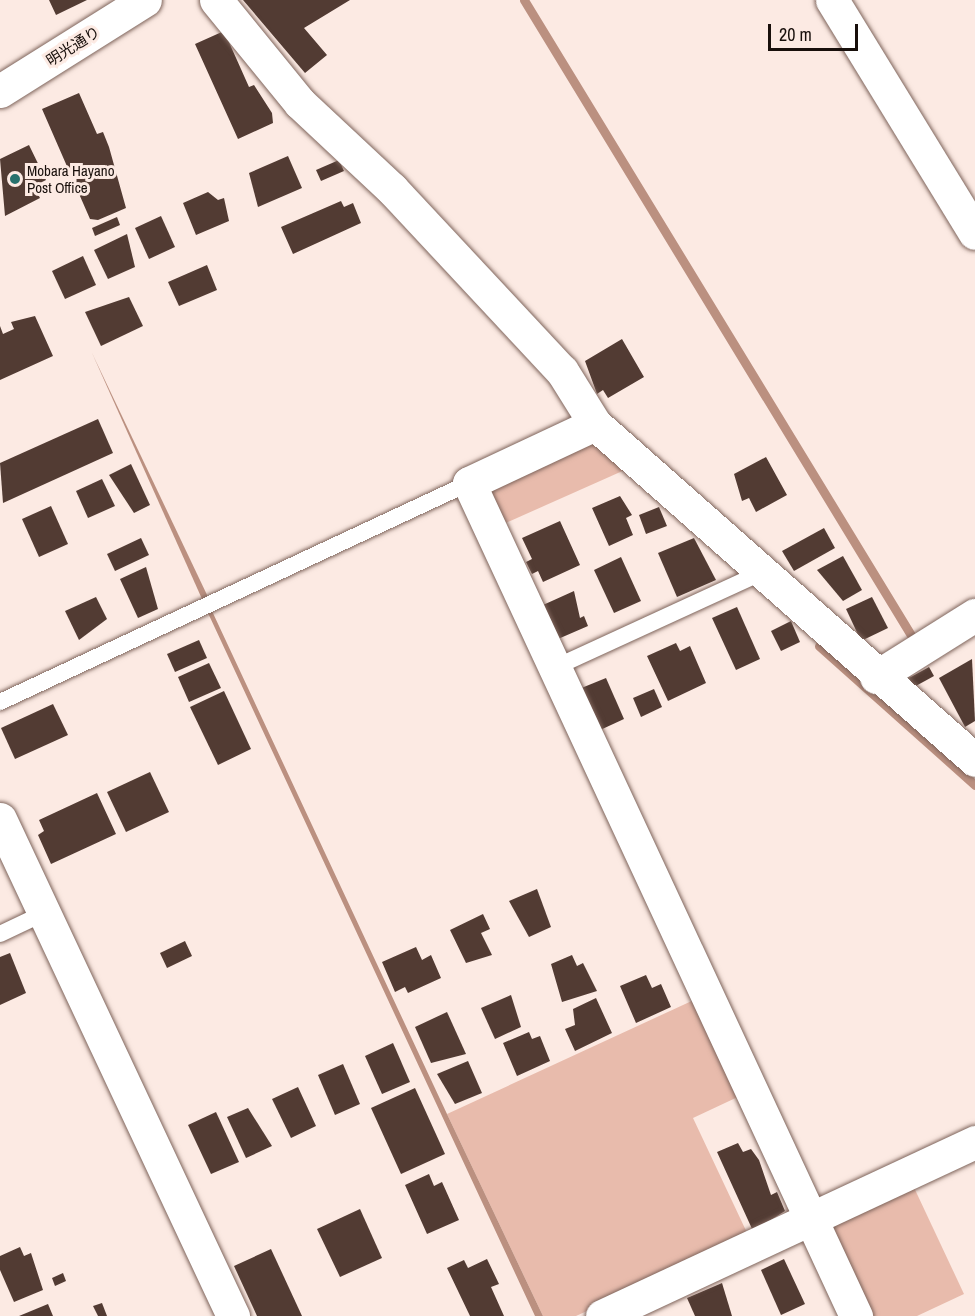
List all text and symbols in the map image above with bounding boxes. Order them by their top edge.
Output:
scale bar [771,12,861,50]
street label: 明光通り [43,22,103,70]
text: 20 m [779,22,812,47]
place label: Mobara Hayano Post Office [27,161,115,196]
marker: Mobara Hayano Post Office [8,172,22,186]

